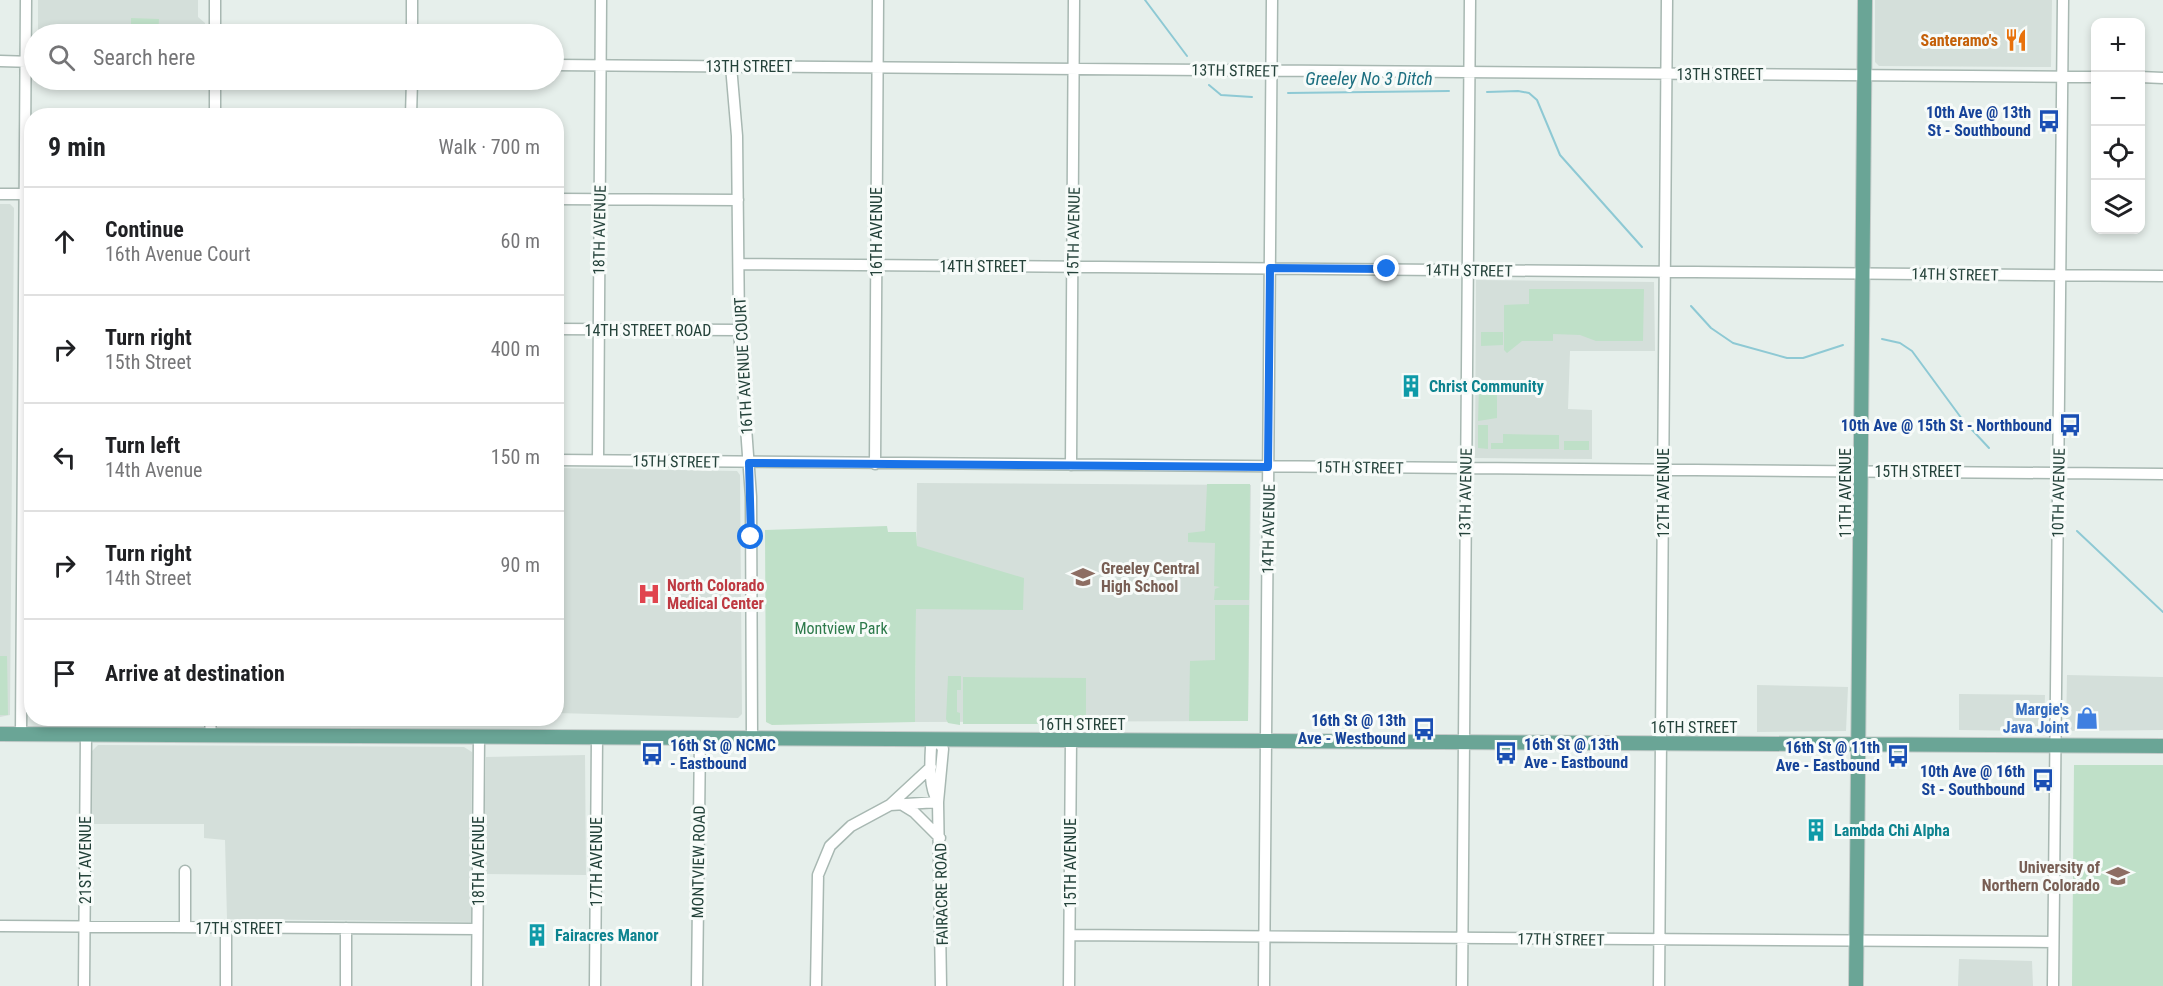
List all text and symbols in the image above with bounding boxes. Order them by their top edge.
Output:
map controls [2091,18,2145,234]
button: + [2091,18,2145,72]
search box [24,24,564,90]
restaurant icon: Santeramo's [2003,27,2029,53]
place label: Santeramo's [1921,31,1998,50]
icon: search [45,41,78,74]
text: Search here [93,45,195,70]
street label: 13TH STREET [705,57,793,76]
street label: 13TH STREET [1191,60,1279,81]
street label: 13TH STREET [1676,65,1764,84]
water label: Greeley No 3 Ditch [1305,68,1433,89]
button: − [2091,72,2145,126]
place label: 10th Ave @ 13th St - Southbound [1926,103,2031,140]
bus stop icon: 10th Ave @ 13th St - Southbound [2036,108,2062,134]
button: locate [2091,126,2145,180]
text: 9 min [48,132,106,162]
text: Walk · 700 m [439,135,540,159]
button: layers [2091,180,2145,234]
street label: 18TH AVENUE [589,185,610,275]
street label: 16TH AVENUE [867,187,886,277]
street label: 15TH AVENUE [1063,187,1084,277]
text: Continue [105,217,184,242]
icon: ahead [48,225,81,258]
text: 60 m [501,229,540,253]
text: 16th Avenue Court [105,242,251,266]
route end [1373,255,1399,281]
street label: 14TH STREET [939,257,1027,276]
street label: 14TH STREET [1425,260,1513,281]
street label: 14TH STREET [1911,264,1999,285]
street label: 16TH AVENUE COURT [730,297,757,435]
street label: 14TH STREET ROAD [585,321,711,340]
text: Turn right [105,325,192,350]
icon: right [48,333,81,366]
text: 400 m [491,337,540,361]
text: 15th Street [105,350,192,374]
building icon: Christ Community [1398,373,1424,399]
place label: Christ Community [1429,377,1544,396]
bus stop icon: 10th Ave @ 15th St - Northbound [2057,412,2083,438]
place label: 10th Ave @ 15th St - Northbound [1841,416,2052,435]
text: Turn left [105,433,180,458]
icon: left [48,441,81,474]
text: 150 m [491,445,540,469]
street label: 13TH AVENUE [1455,448,1476,538]
street label: 12TH AVENUE [1654,448,1673,538]
street label: 11TH AVENUE [1836,448,1855,538]
street label: 10TH AVENUE [2048,448,2069,538]
street label: 15TH STREET [632,451,720,472]
street label: 15TH STREET [1316,457,1404,478]
text: 14th Avenue [105,458,203,482]
street label: 15TH STREET [1874,462,1962,481]
street label: 14TH AVENUE [1258,484,1279,574]
route start [737,523,763,549]
text: Turn right [105,541,192,566]
icon: right [48,549,81,582]
text: 90 m [501,553,540,577]
place label: Greeley Central High School [1101,559,1199,596]
school or university icon: Greeley Central High School [1070,564,1096,590]
text: 14th Street [105,566,192,590]
place label: North Colorado Medical Center [667,576,765,613]
hospital icon: North Colorado Medical Center [636,581,662,607]
park label: Montview Park [794,619,888,638]
icon: arrive [48,657,81,690]
text: Arrive at destination [105,661,285,686]
place label: Margie's Java Joint [2003,700,2069,737]
shop icon: Margie's Java Joint [2074,705,2100,731]
place label: 16th St @ 13th Ave - Westbound [1298,711,1406,748]
street label: 16TH STREET [1038,715,1126,734]
bus stop icon: 16th St @ 13th Ave - Westbound [1411,716,1437,742]
street label: 16TH STREET [1650,718,1738,737]
place label: 16th St @ 13th Ave - Eastbound [1524,735,1628,772]
place label: 16th St @ NCMC - Eastbound [670,736,776,773]
place label: 16th St @ 11th Ave - Eastbound [1776,738,1880,775]
bus stop icon: 16th St @ 13th Ave - Eastbound [1493,740,1519,766]
bus stop icon: 16th St @ NCMC - Eastbound [639,741,665,767]
bus stop icon: 16th St @ 11th Ave - Eastbound [1885,743,1911,769]
place label: 10th Ave @ 16th St - Southbound [1920,762,2025,799]
bus stop icon: 10th Ave @ 16th St - Southbound [2030,767,2056,793]
street label: MONTVIEW ROAD [688,805,709,919]
street label: 21ST AVENUE [76,816,95,904]
street label: 18TH AVENUE [469,816,488,906]
street label: 17TH AVENUE [587,817,606,907]
building icon: Lambda Chi Alpha [1803,817,1829,843]
street label: 15TH AVENUE [1061,818,1080,908]
place label: Lambda Chi Alpha [1834,821,1950,840]
street label: FAIRACRE ROAD [931,842,952,946]
place label: University of Northern Colorado [1982,858,2101,895]
school or university icon: University of Northern Colorado [2105,863,2131,889]
street label: 17TH STREET [195,919,283,938]
building icon: Fairacres Manor [524,922,550,948]
place label: Fairacres Manor [555,926,658,945]
street label: 17TH STREET [1517,929,1605,950]

